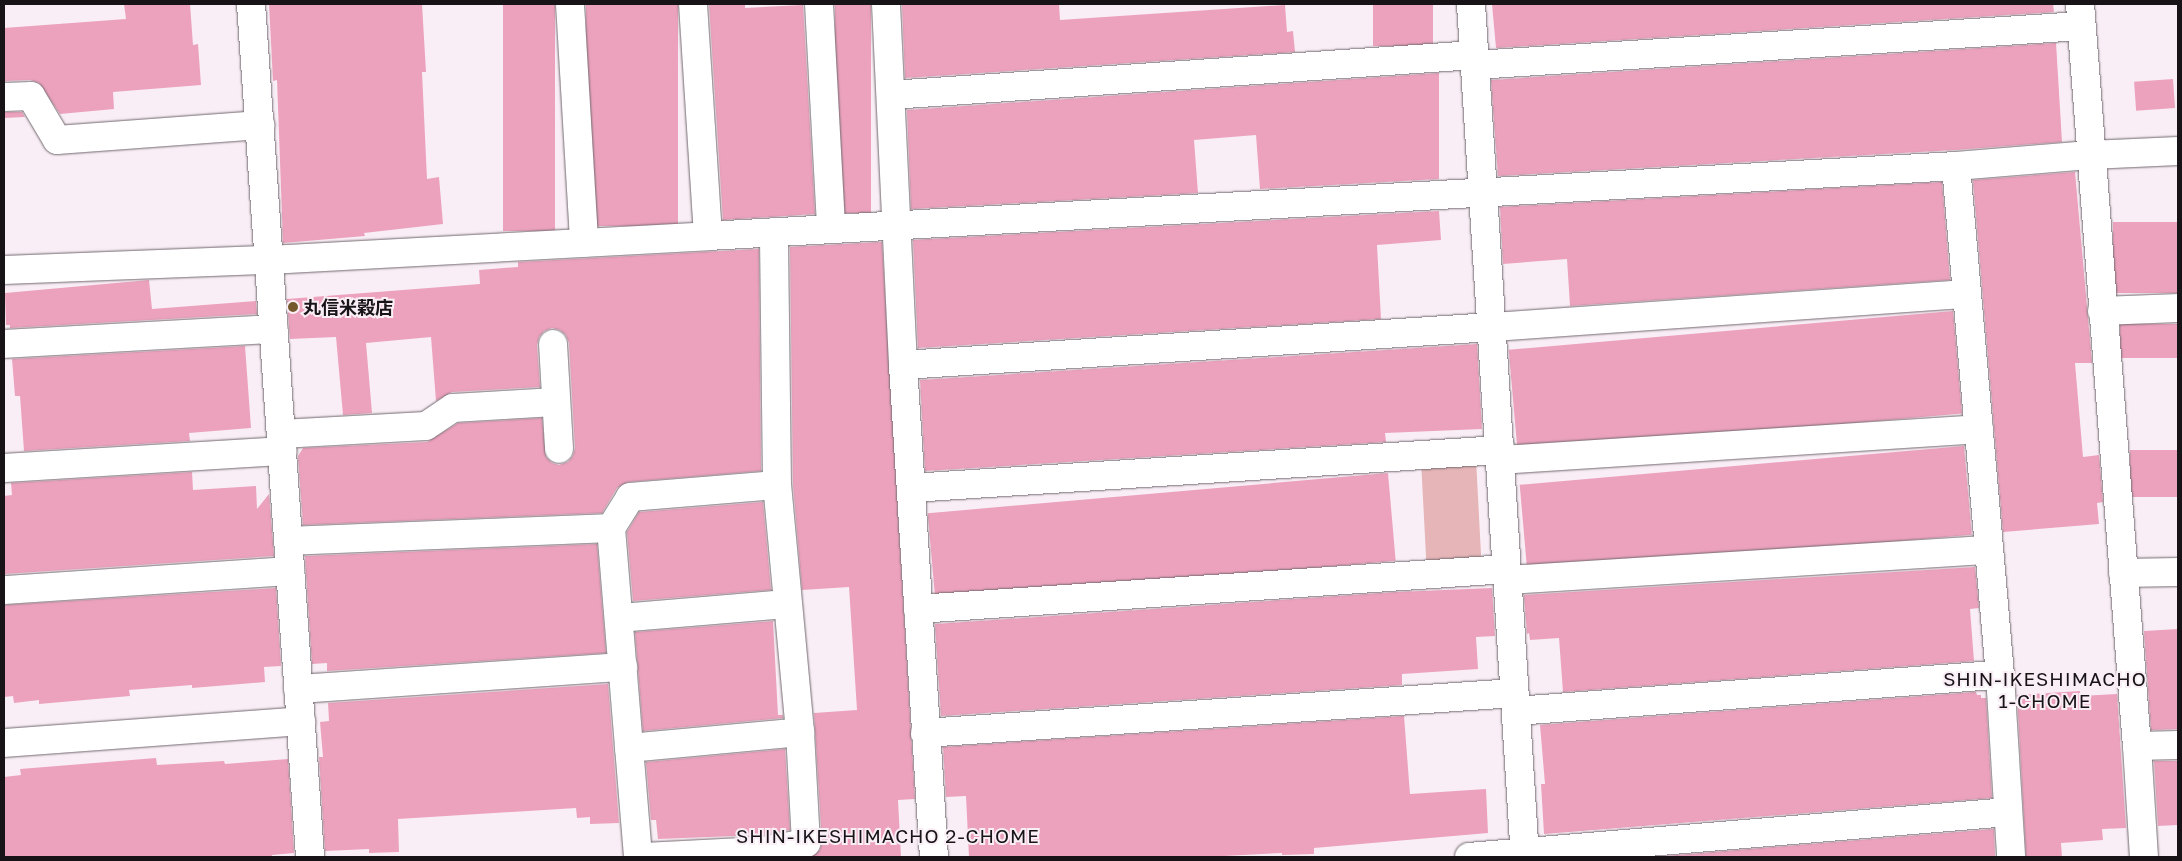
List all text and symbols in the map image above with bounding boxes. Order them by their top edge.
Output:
place label: 丸信米穀店 [303,296,393,318]
marker: 丸信米穀店 [287,301,299,313]
district label: SHIN-IKESHIMACHO 1-CHOME [1941,668,2149,712]
district label: SHIN-IKESHIMACHO 2-CHOME [733,825,1043,847]

